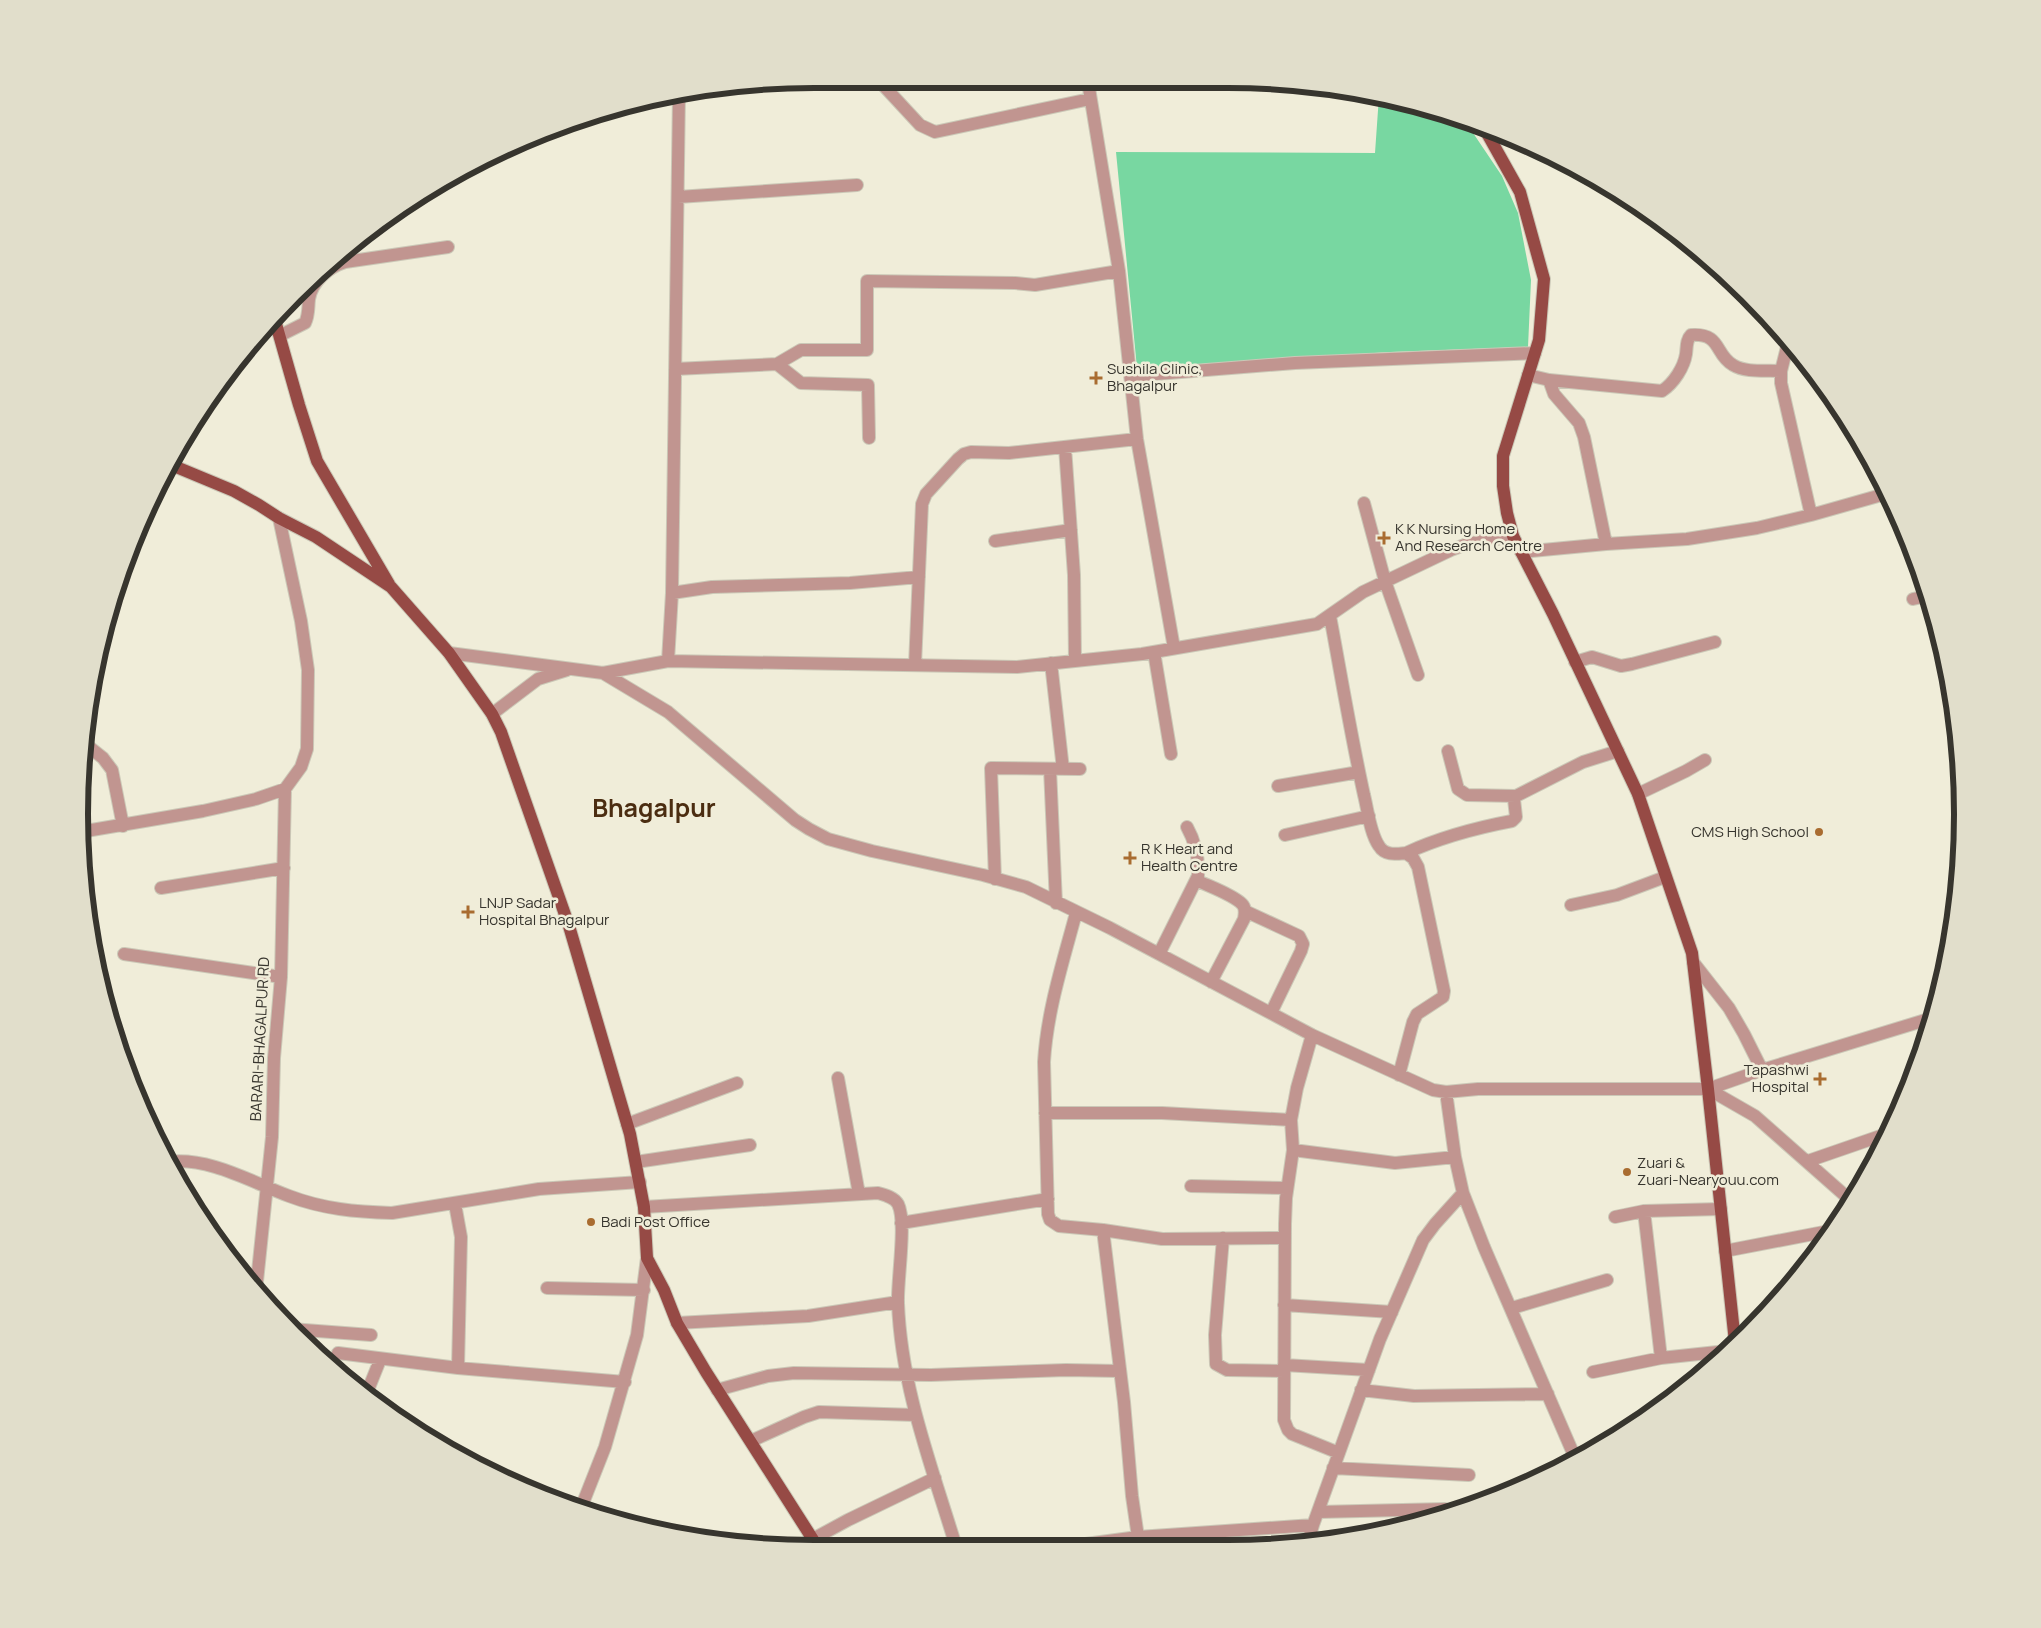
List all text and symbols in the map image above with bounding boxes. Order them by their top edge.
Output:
place label: Sushila Clinic, Bhagalpur [1107,358,1202,396]
marker: Sushila Clinic, Bhagalpur [1089,371,1103,385]
place label: K K Nursing Home And Research Centre [1395,518,1542,556]
marker: K K Nursing Home And Research Centre [1377,531,1391,545]
district label: Bhagalpur [592,790,716,825]
place label: CMS High School [1691,821,1809,842]
marker: CMS High School [1813,826,1825,838]
place label: R K Heart and Health Centre [1141,838,1238,876]
marker: R K Heart and Health Centre [1123,851,1137,865]
place label: LNJP Sadar Hospital Bhagalpur [479,892,610,930]
marker: LNJP Sadar Hospital Bhagalpur [461,905,475,919]
street label: BARARI-BHAGALPUR RD [245,956,274,1122]
place label: Tapashwi Hospital [1744,1059,1809,1097]
marker: Tapashwi Hospital [1813,1072,1827,1086]
place label: Zuari & Zuari-Nearyouu.com [1637,1152,1779,1190]
marker: Zuari & Zuari-Nearyouu.com [1621,1166,1633,1178]
place label: Badi Post Office [601,1211,710,1232]
marker: Badi Post Office [585,1216,597,1228]

